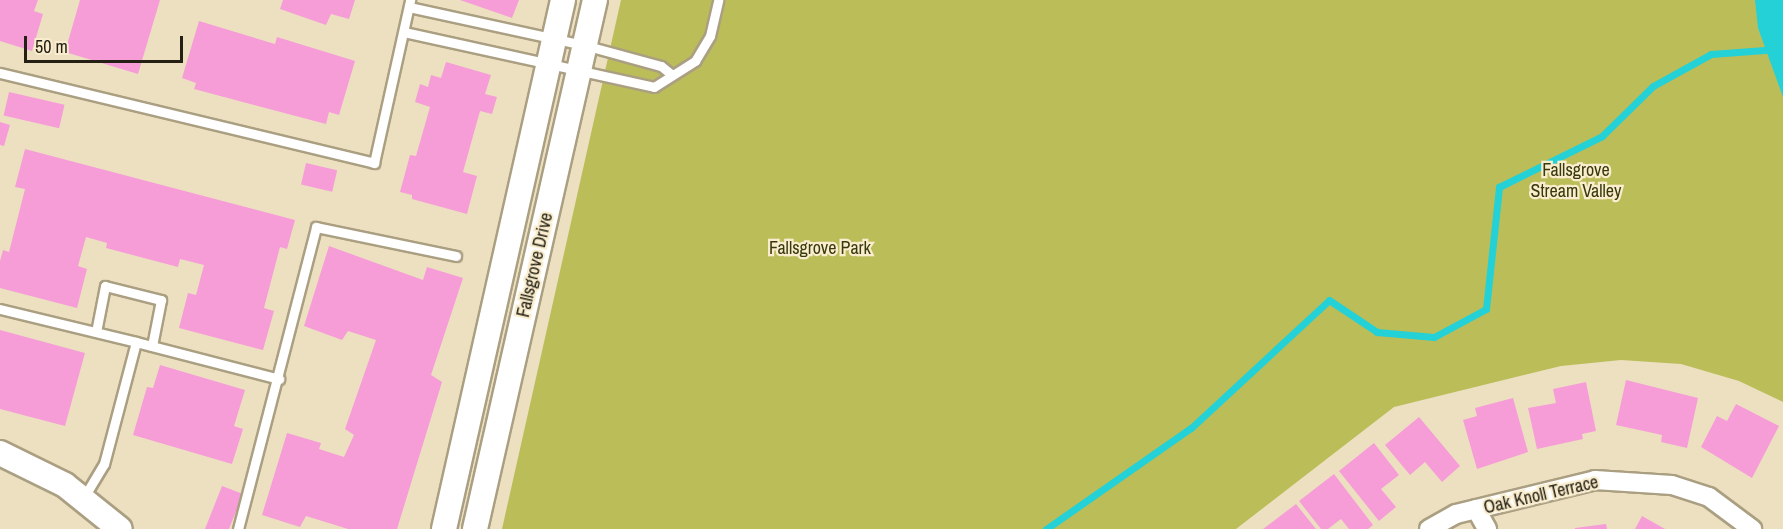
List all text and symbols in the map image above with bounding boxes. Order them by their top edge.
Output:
scale bar [27,24,186,62]
text: 50 m [35,34,68,59]
park label: Fallsgrove Stream Valley [1531,160,1621,202]
street label: Fallsgrove Drive [512,211,558,319]
park label: Fallsgrove Park [769,237,871,259]
street label: Oak Knoll Terrace [1481,471,1601,519]

